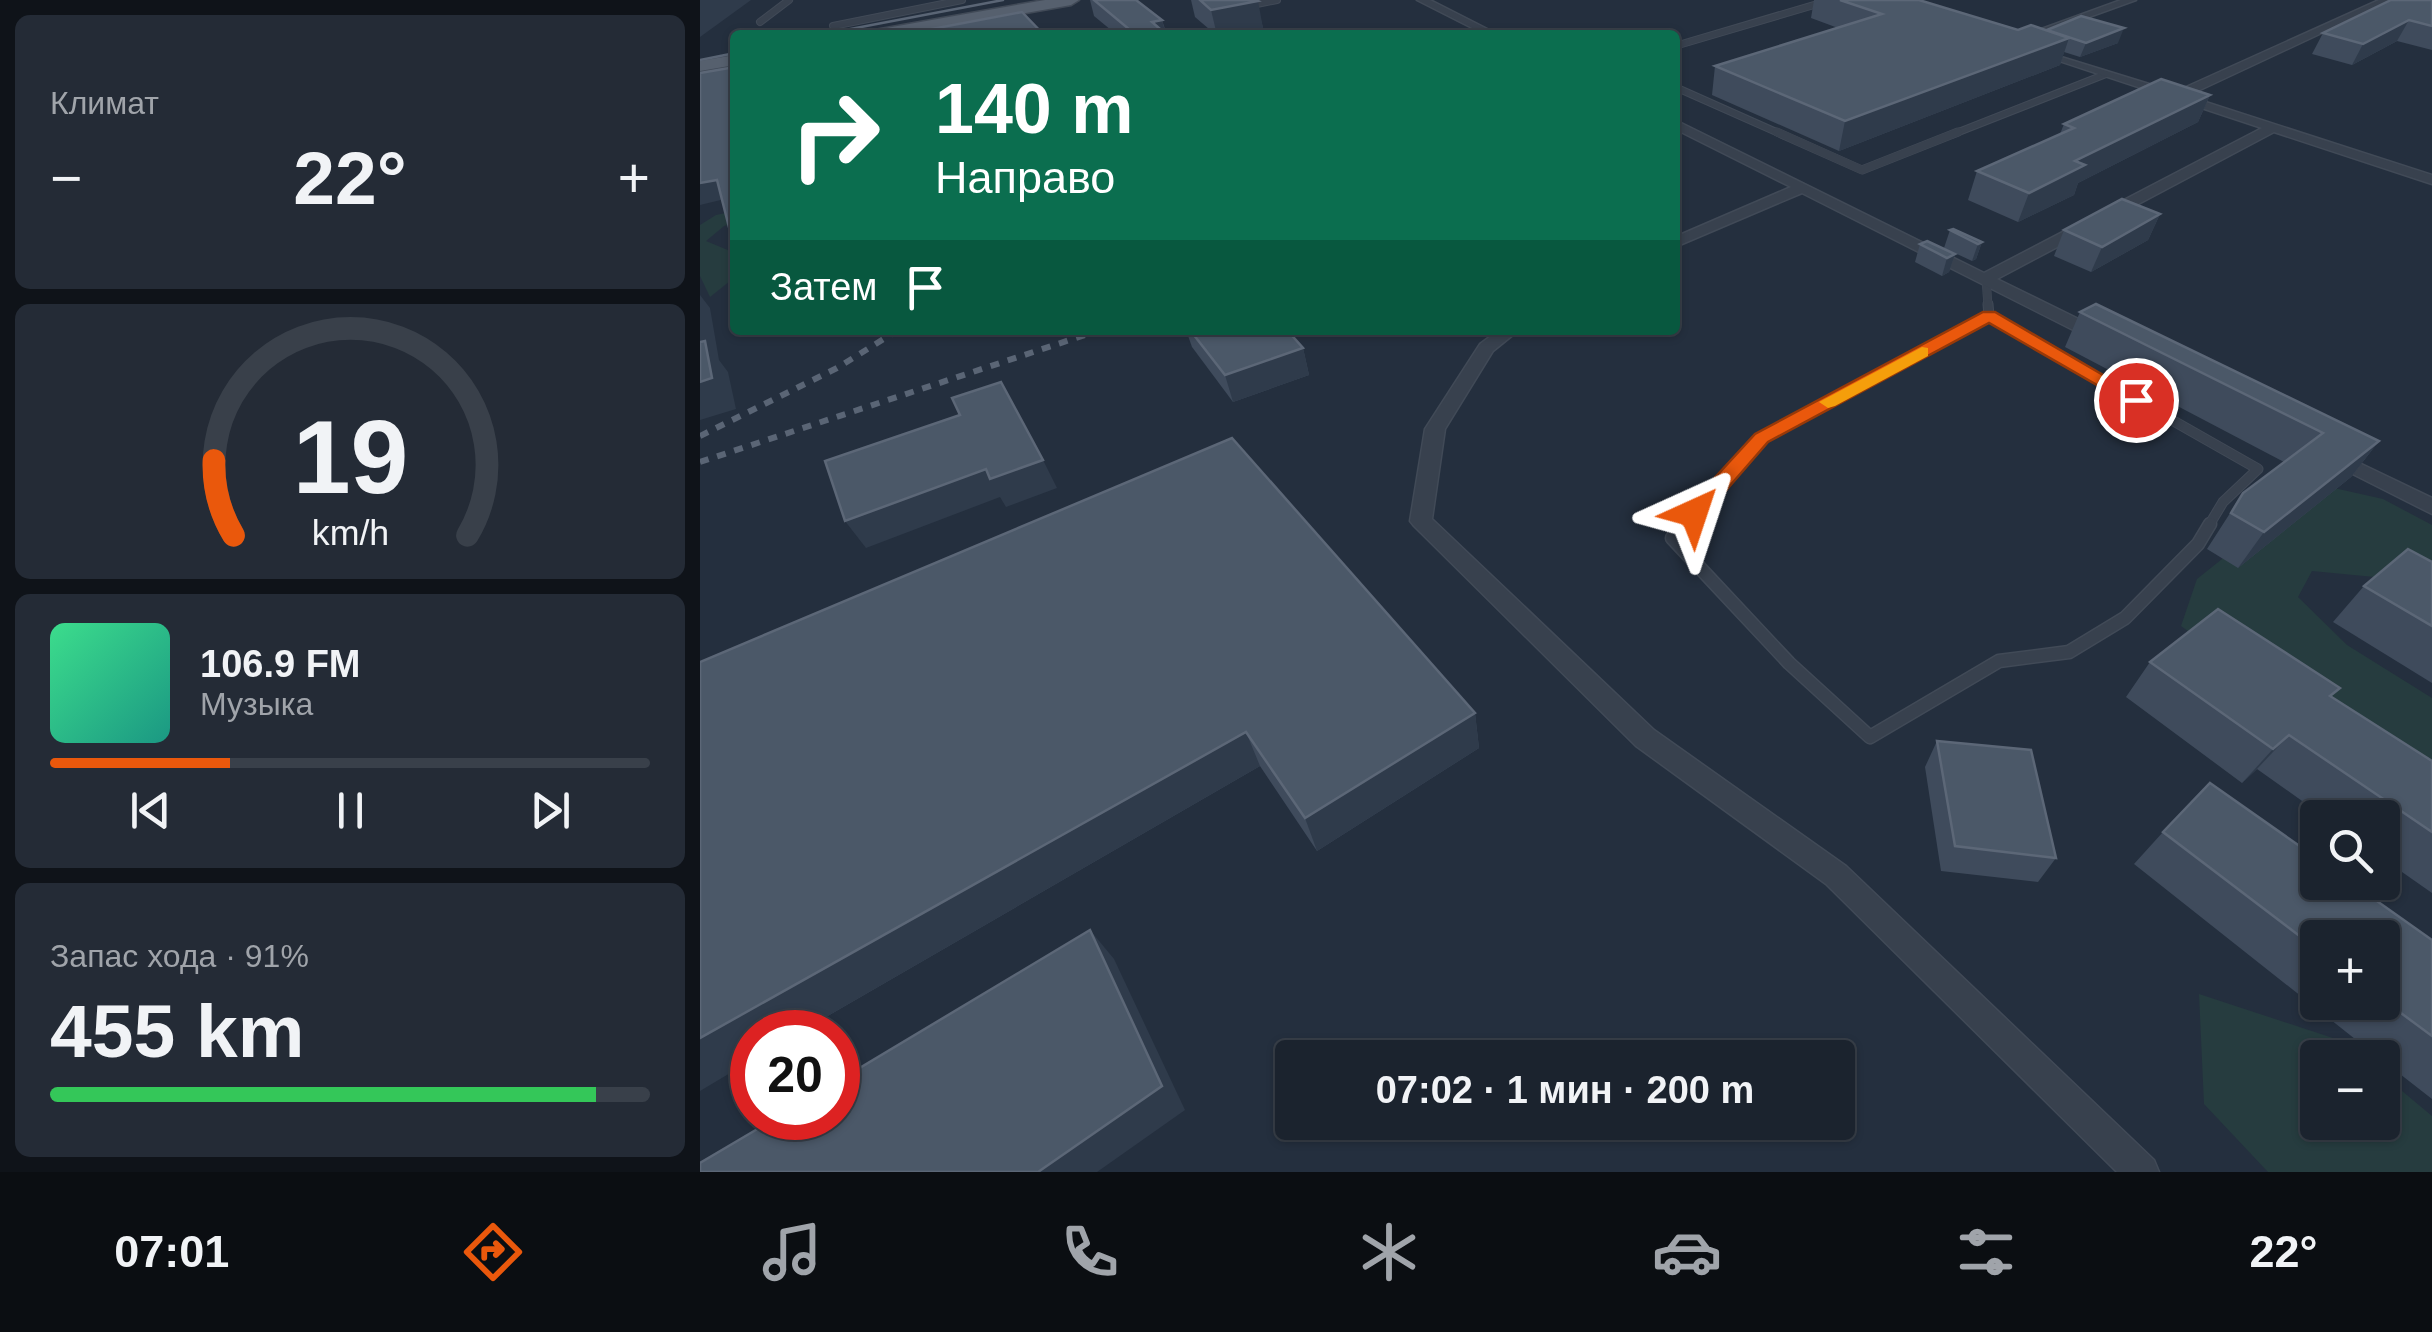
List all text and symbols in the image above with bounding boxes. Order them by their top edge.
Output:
icon: right [770,70,900,200]
text: 140 m [935,70,1133,148]
text: Климат [50,85,159,121]
text: 22° [293,136,407,220]
text: − [50,147,82,209]
text: + [618,147,650,209]
text: Направо [935,152,1115,203]
icon: arrive [898,260,953,315]
text: Затем [770,266,878,308]
pin [2094,358,2179,443]
icon: arrive [2109,373,2164,428]
text: 19 [292,399,408,515]
position arrow [1642,461,1746,565]
text: km/h [311,513,389,553]
text: 106.9 FM [200,643,361,685]
text: Музыка [200,686,313,722]
icon: previous [123,783,178,838]
icon: pause [323,783,378,838]
icon: next [523,783,578,838]
map controls [2300,800,2400,1140]
button: search [2300,800,2400,900]
button: + [2300,920,2400,1020]
text: Запас хода · 91% [50,938,309,974]
text: 455 km [50,989,304,1073]
speed limit sign: 20 [730,1010,860,1140]
button: − [2300,1040,2400,1140]
text: 07:02 · 1 мин · 200 m [1376,1069,1754,1111]
icon: directions [458,1217,528,1287]
icon: music [757,1217,827,1287]
icon: phone [1055,1217,1125,1287]
icon: climate [1354,1217,1424,1287]
icon: car [1652,1217,1722,1287]
icon: filters [1951,1217,2021,1287]
text: 07:01 [114,1226,229,1277]
text: 22° [2250,1226,2318,1277]

